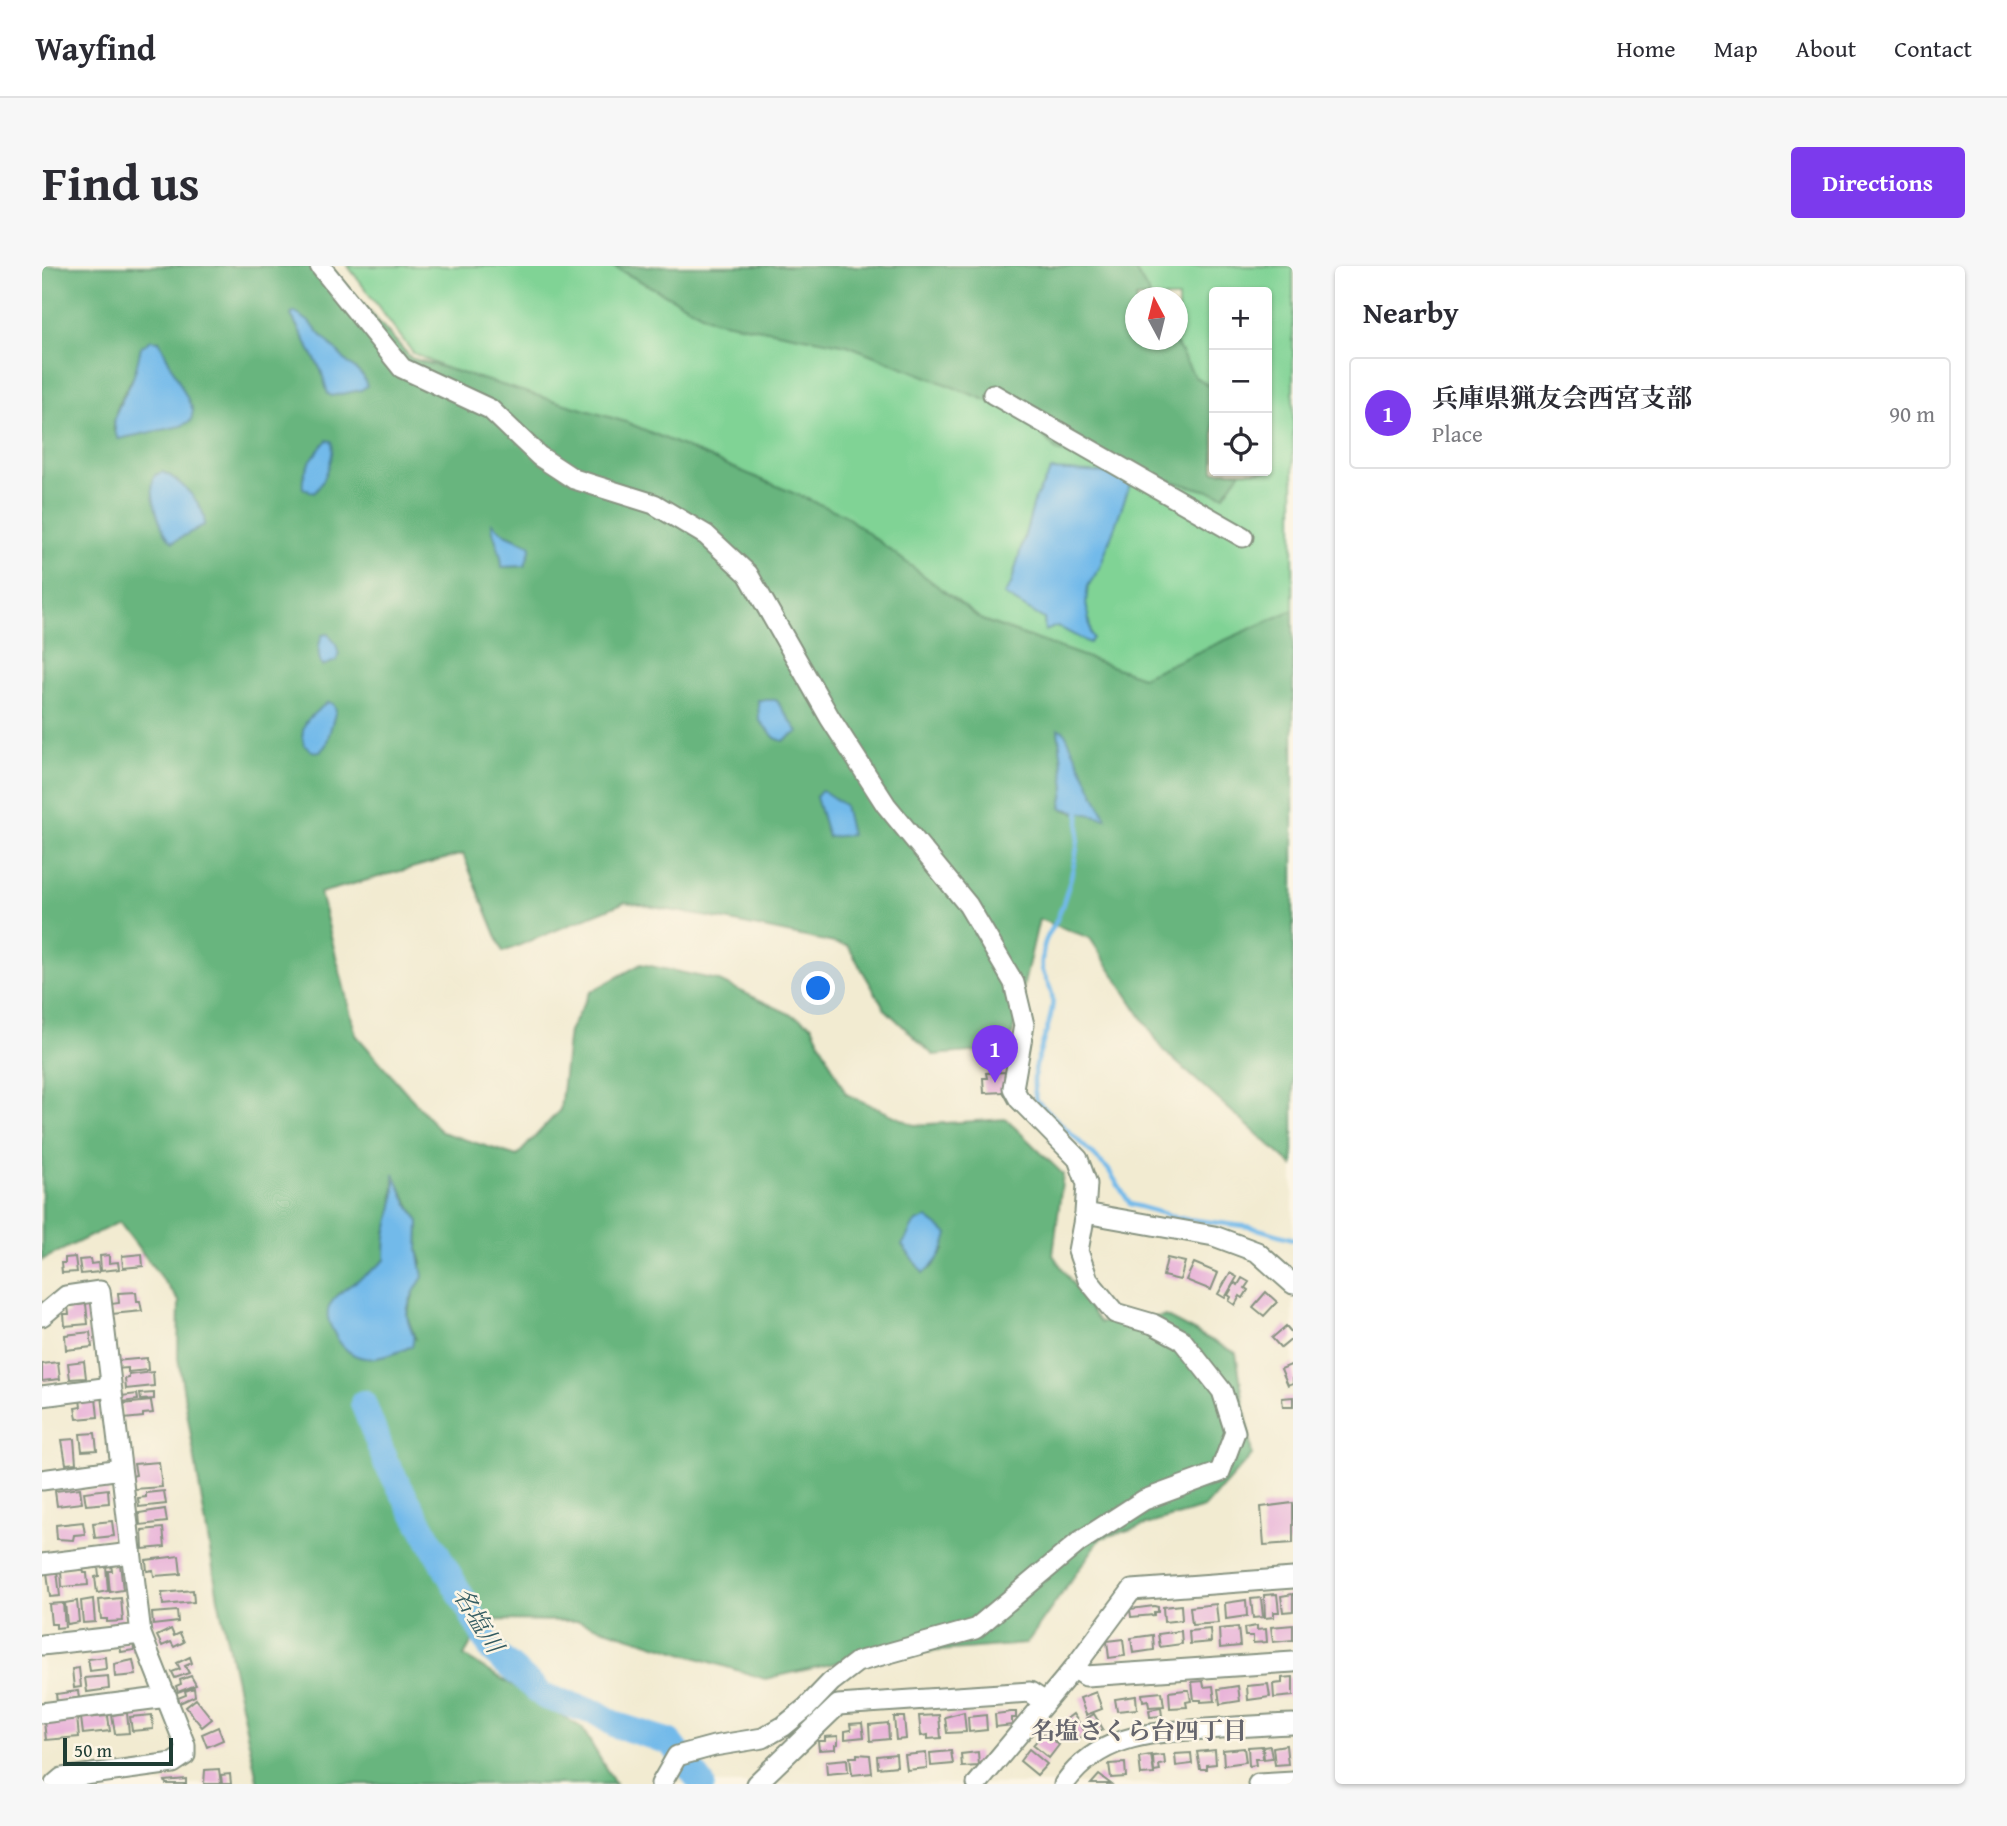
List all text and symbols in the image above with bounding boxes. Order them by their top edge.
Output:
text: Wayfind [35,24,156,72]
text: Home [1617,31,1676,66]
text: Map [1714,31,1758,66]
text: About [1796,31,1856,66]
text: Contact [1894,31,1972,66]
text: Find us [42,146,200,218]
button: Directions [1791,147,1965,218]
north arrow [1125,287,1188,350]
map controls [1209,287,1272,476]
button: + [1209,287,1272,350]
text: Nearby [1363,290,1459,334]
button: − [1209,350,1272,413]
text: 兵庫県猟友会西宮支部 [1432,378,1692,417]
text: 1 [1382,397,1394,430]
text: 90 m [1889,397,1935,430]
button: locate [1209,413,1272,476]
text: Place [1432,417,1483,450]
your location [801,971,835,1005]
pin: 1 [972,1025,1018,1083]
water label: 名塩川 [445,1580,514,1662]
district label: 名塩さくら台四丁目 [1031,1713,1247,1748]
scale bar [63,1735,173,1767]
text: 50 m [74,1736,112,1764]

